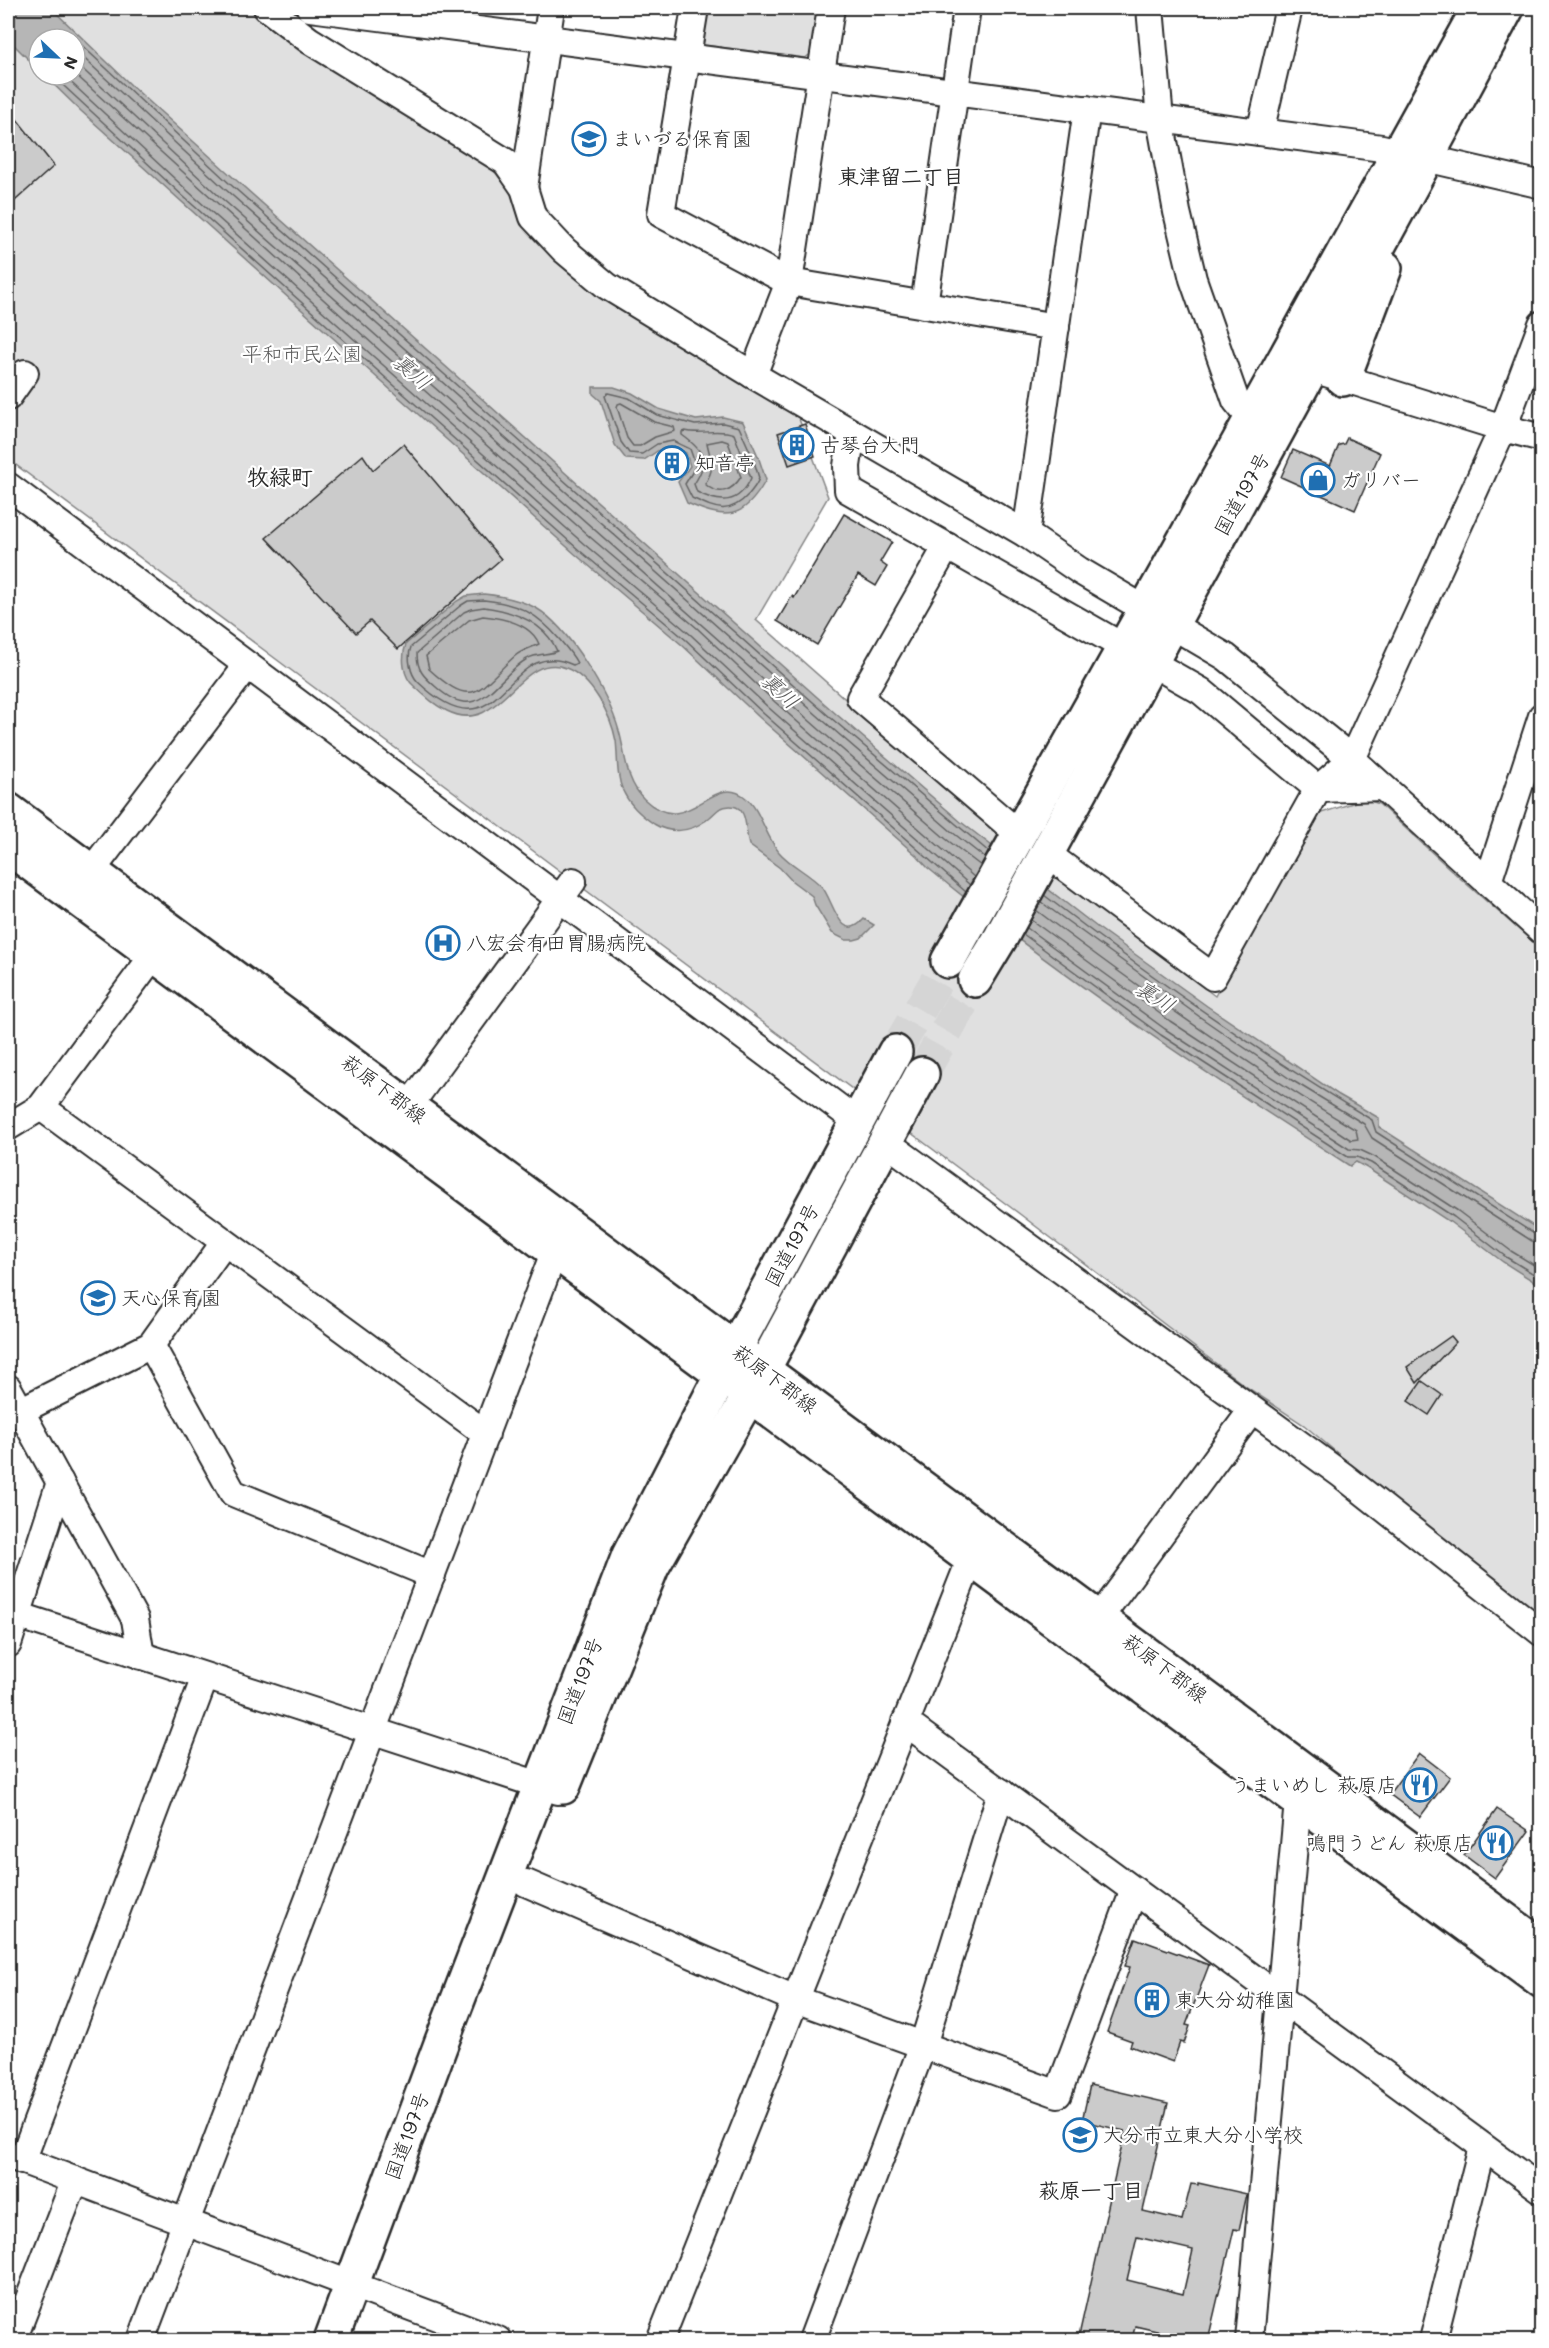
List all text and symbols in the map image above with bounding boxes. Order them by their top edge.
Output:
north arrow [27,27,87,87]
text: N [59,53,83,73]
school or university icon: まいづる保育園 [571,121,607,157]
place label: まいづる保育園 [612,125,752,151]
district label: 東津留二丁目 [838,162,964,189]
park label: 平和市民公園 [242,340,362,366]
water label: 裏川 [388,347,438,395]
building icon: 古琴台大門 [779,427,815,463]
place label: 古琴台大門 [820,431,920,457]
building icon: 知音亭 [654,445,690,481]
street label: 国道197号 [1207,447,1275,540]
place label: 知音亭 [695,449,755,475]
district label: 牧緑町 [247,462,313,491]
shop icon: ガリバー [1300,462,1336,498]
place label: ガリバー [1341,466,1421,492]
water label: 裏川 [756,666,806,714]
hospital icon: 八宏会有田胃腸病院 [425,925,461,961]
place label: 八宏会有田胃腸病院 [466,929,646,955]
water label: 裏川 [1131,973,1181,1019]
street label: 萩原下郡線 [337,1048,432,1129]
street label: 国道197号 [758,1198,824,1291]
school or university icon: 天心保育園 [80,1280,116,1316]
place label: 天心保育園 [121,1284,221,1310]
street label: 萩原下郡線 [728,1338,823,1419]
street label: 萩原下郡線 [1118,1627,1213,1708]
street label: 国道197号 [550,1633,608,1728]
restaurant icon: うまいめし 萩原店 [1402,1767,1438,1803]
place label: うまいめし 萩原店 [1231,1771,1397,1797]
restaurant icon: 鳴門うどん 萩原店 [1478,1825,1514,1861]
place label: 鳴門うどん 萩原店 [1306,1829,1473,1855]
building icon: 東大分幼稚園 [1134,1982,1170,2018]
place label: 東大分幼稚園 [1175,1986,1295,2012]
street label: 国道197号 [378,2088,434,2183]
school or university icon: 大分市立東大分小学校 [1062,2117,1098,2153]
place label: 大分市立東大分小学校 [1103,2121,1303,2147]
district label: 萩原一丁目 [1039,2176,1144,2203]

